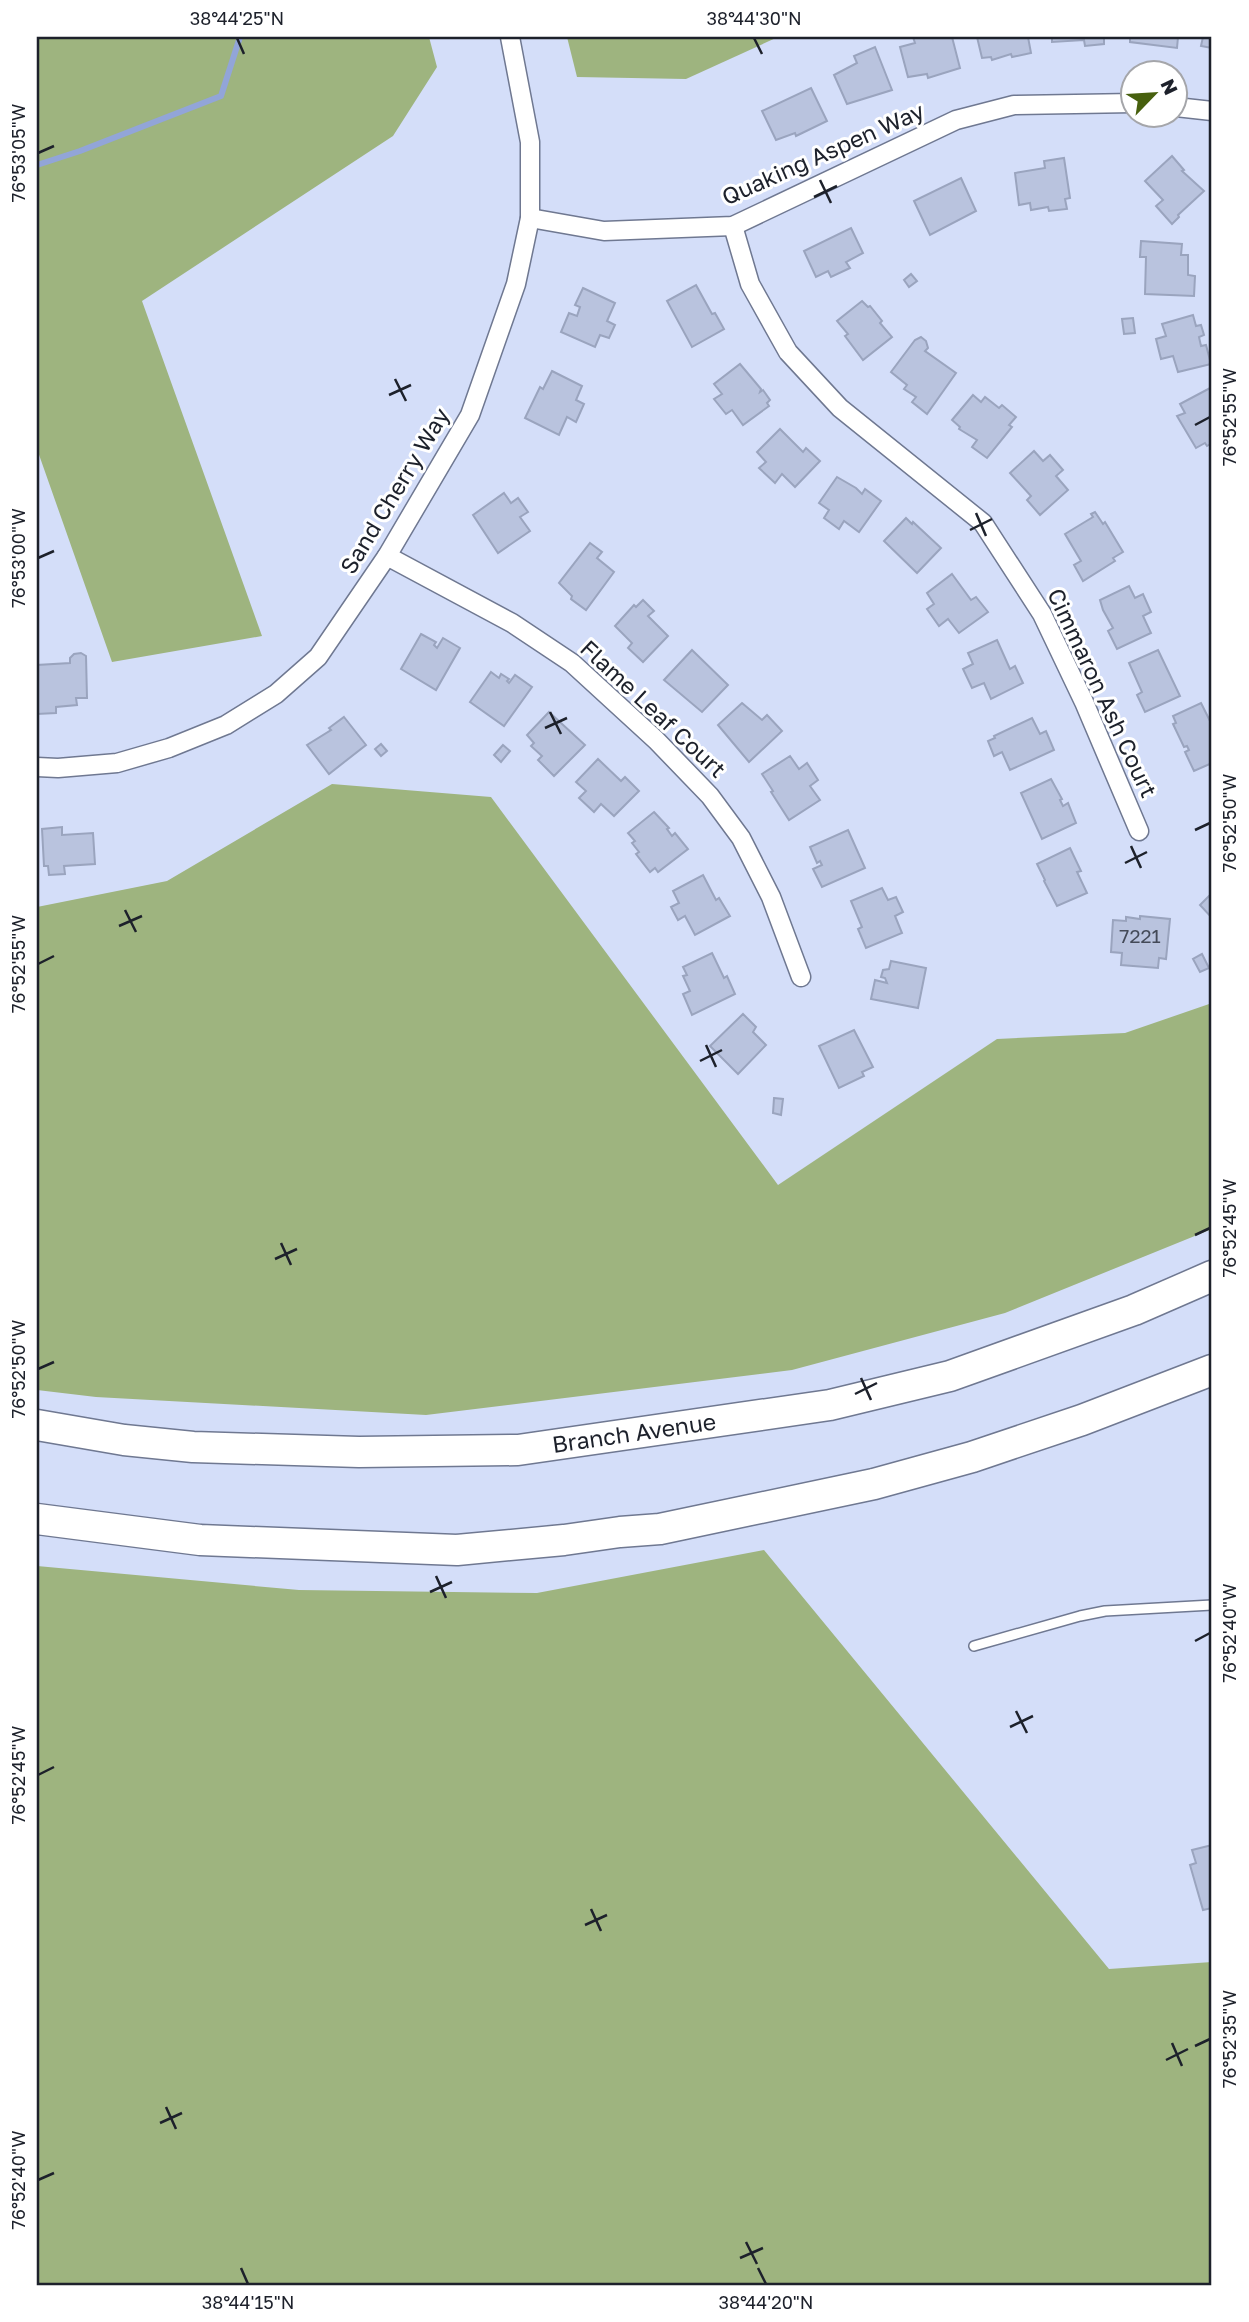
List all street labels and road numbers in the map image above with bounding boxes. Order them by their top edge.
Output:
street label: Quaking Aspen Way [717,96,928,210]
street label: Sand Cherry Way [334,402,455,579]
street label: Cimmaron Ash Court [1042,584,1164,802]
street label: Flame Leaf Court [575,634,732,783]
street label: Branch Avenue [550,1407,718,1458]

